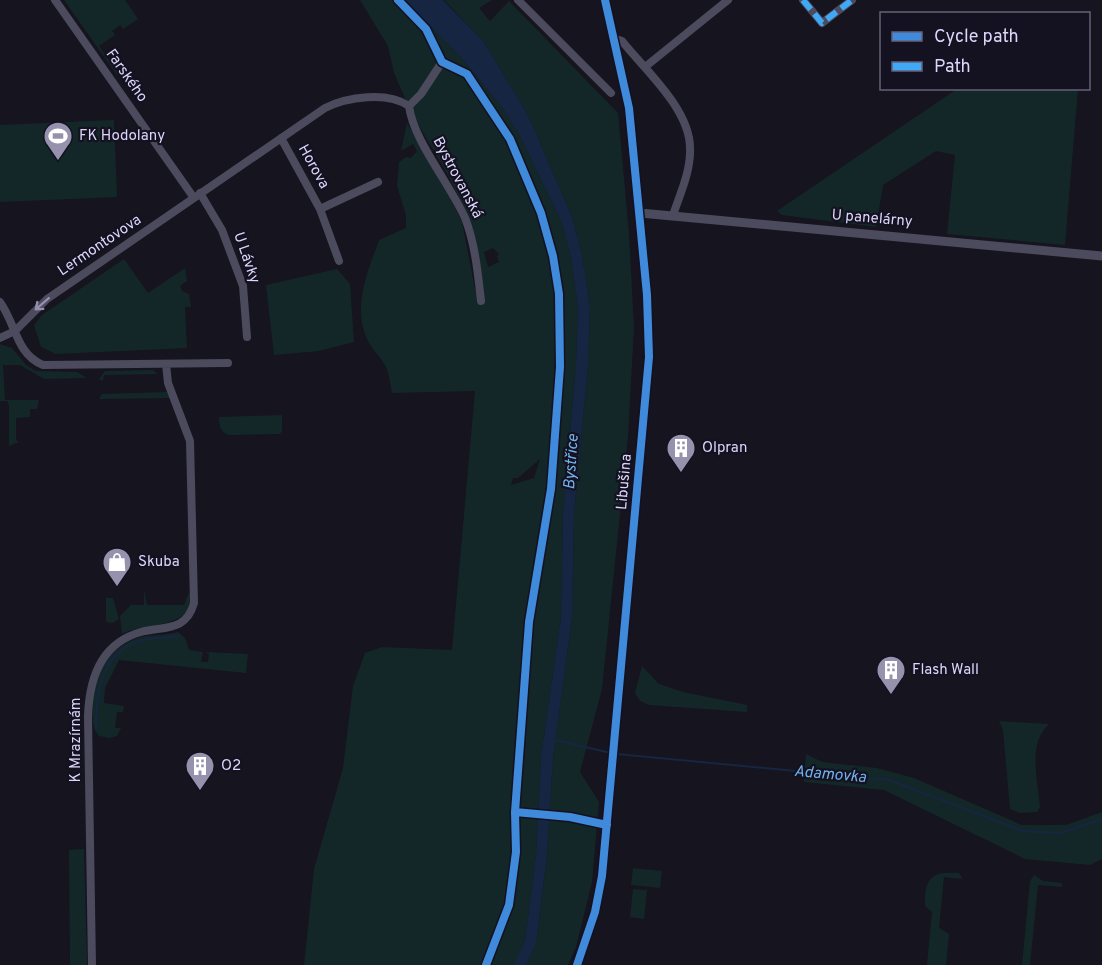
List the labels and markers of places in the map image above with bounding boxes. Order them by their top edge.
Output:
sports icon: FK Hodolany [42,120,74,162]
place label: FK Hodolany [79,127,165,146]
building icon: Olpran [665,432,697,474]
place label: Olpran [702,439,747,458]
shop icon: Skuba [101,546,133,588]
place label: Skuba [138,553,180,572]
building icon: Flash Wall [875,654,907,696]
place label: Flash Wall [912,661,979,680]
building icon: O2 [184,750,216,792]
place label: O2 [221,757,241,776]

